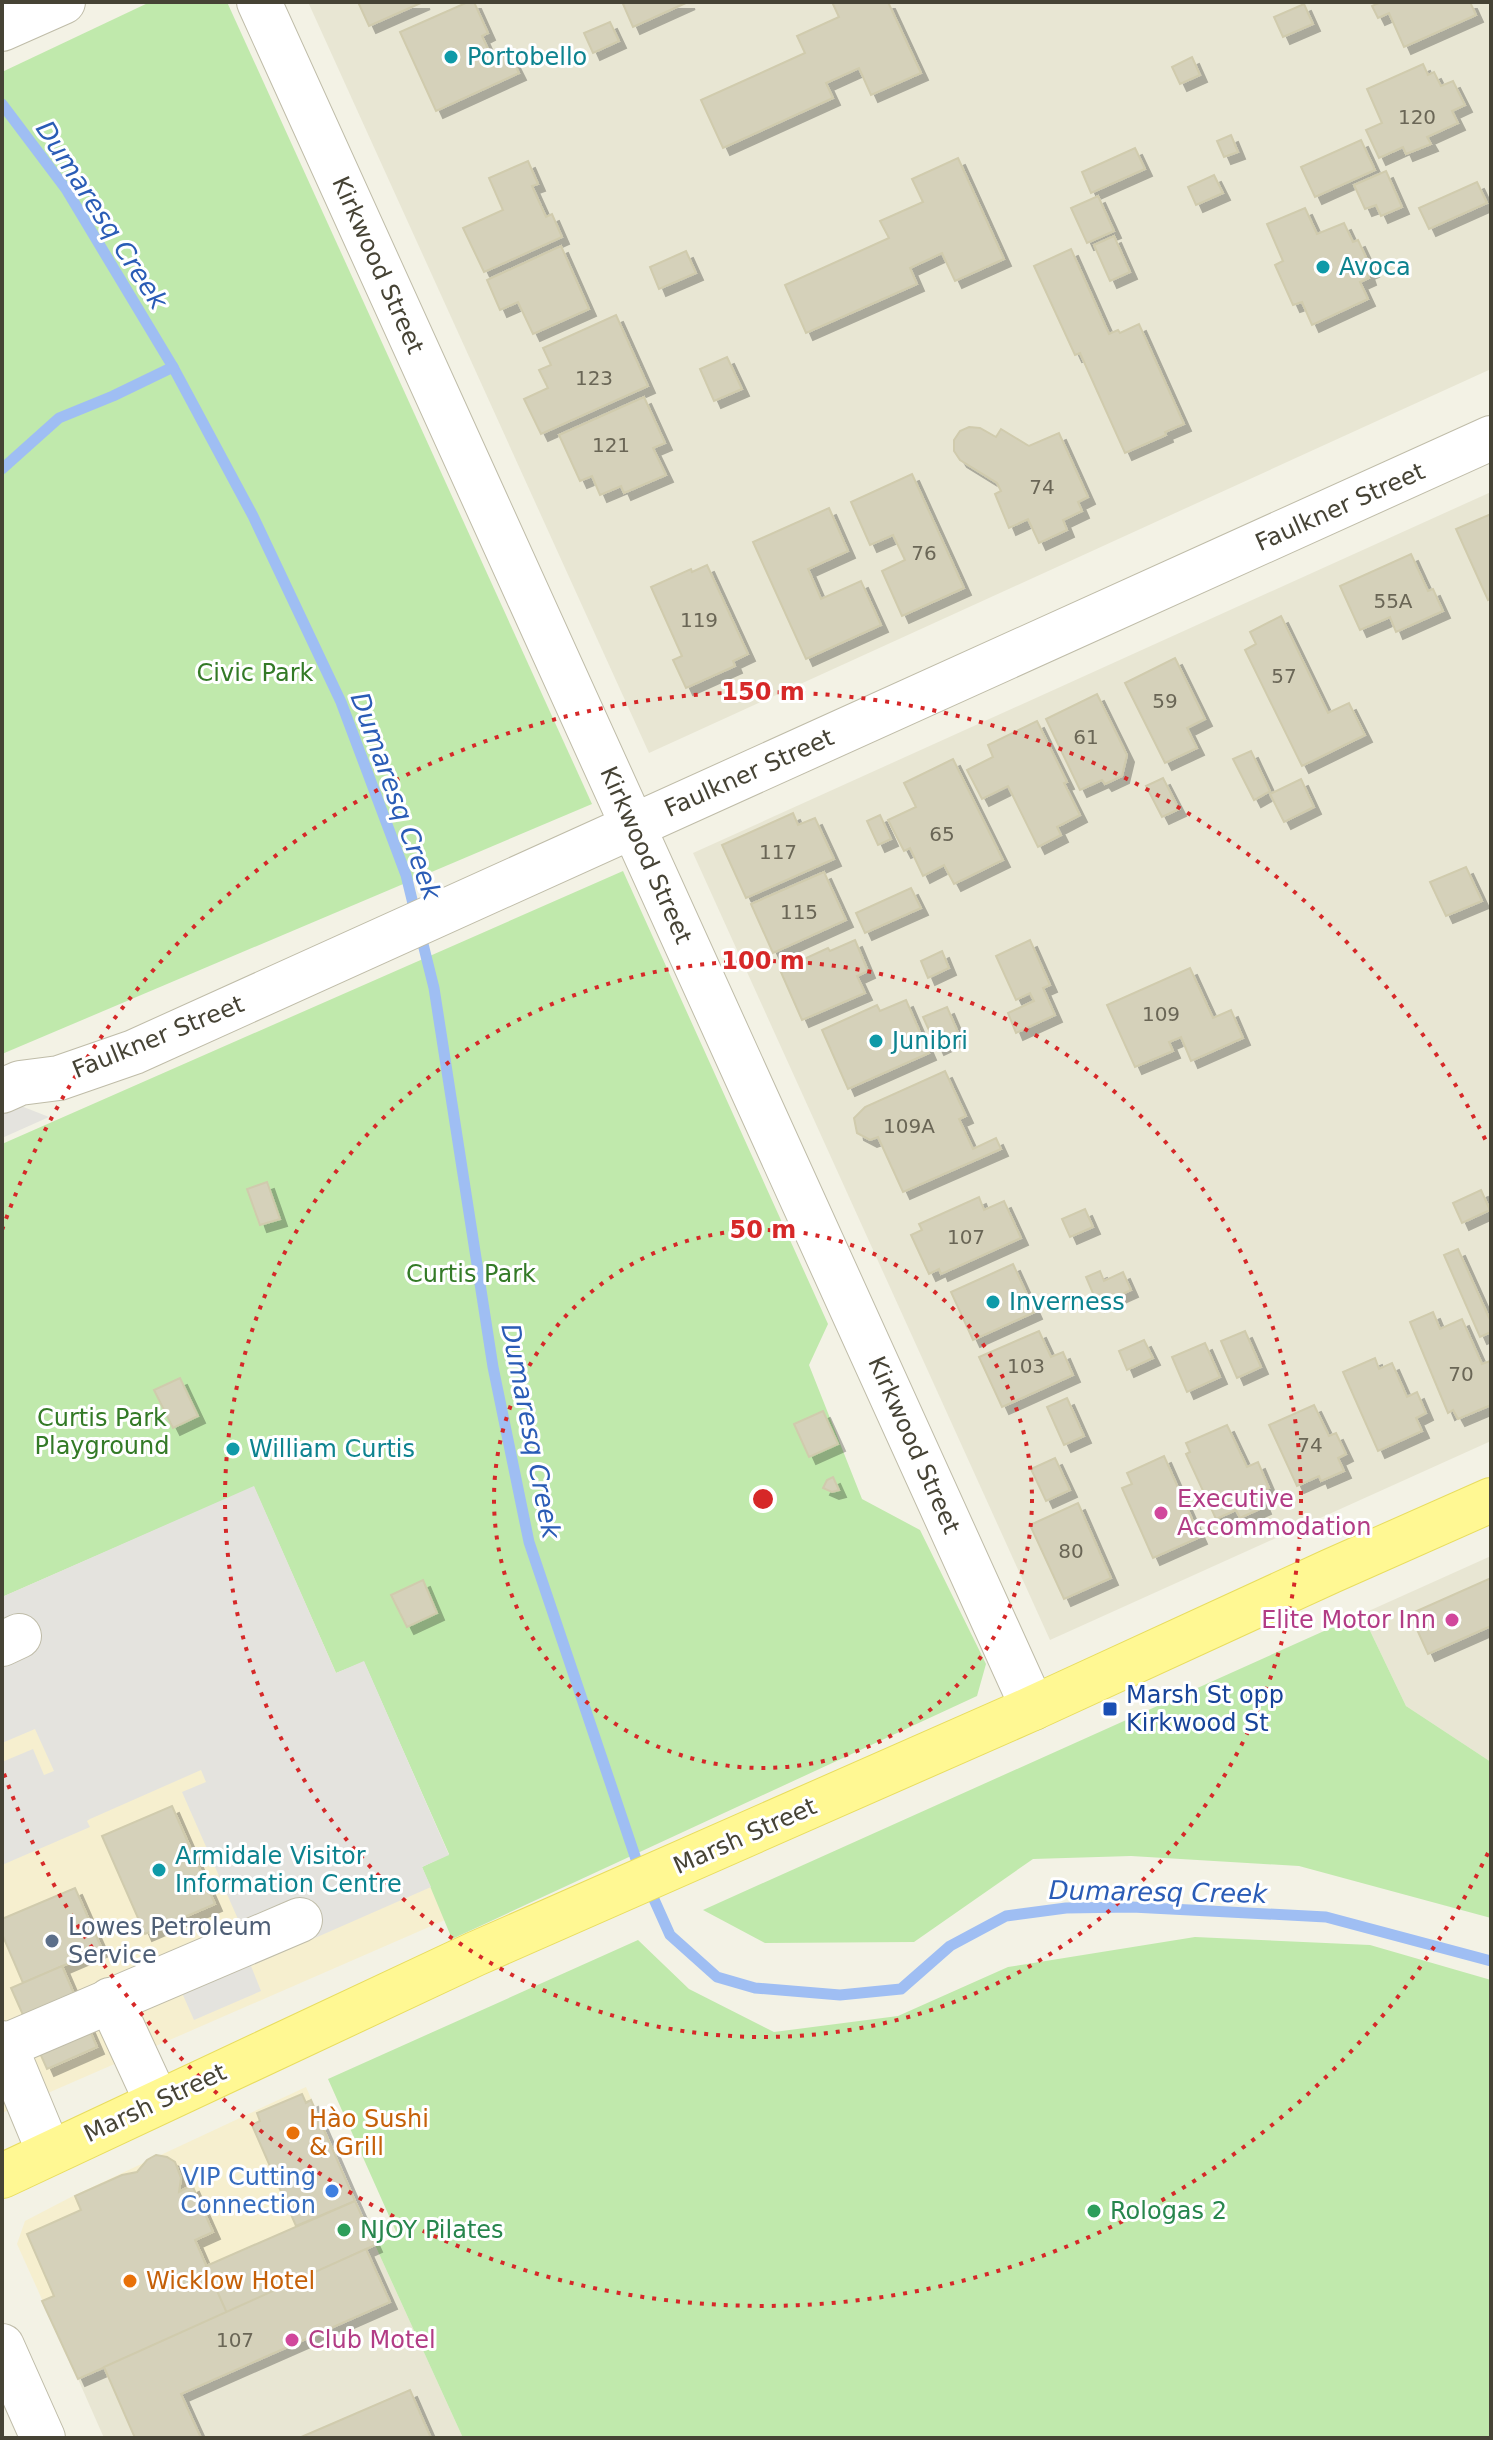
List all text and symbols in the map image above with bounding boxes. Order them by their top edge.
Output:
place label: Portobello [467,43,587,71]
marker: Portobello [442,48,460,66]
house number: 120 [1398,105,1436,129]
water label: Dumaresq Creek [30,115,175,316]
street label: Kirkwood Street [326,172,430,358]
place label: Avoca [1339,253,1411,281]
marker: Avoca [1314,258,1332,276]
house number: 123 [575,366,613,390]
house number: 121 [592,433,630,457]
street label: Faulkner Street [1251,457,1429,557]
house number: 74 [1029,475,1055,499]
house number: 76 [911,541,937,565]
house number: 55A [1373,589,1413,613]
house number: 119 [680,608,718,632]
park label: Civic Park [197,659,314,687]
house number: 57 [1271,664,1297,688]
text: 150 m [721,678,805,706]
water label: Dumaresq Creek [345,688,448,905]
house number: 59 [1152,689,1178,713]
street label: Faulkner Street [660,723,838,823]
house number: 61 [1073,725,1099,749]
street label: Kirkwood Street [594,762,698,948]
house number: 65 [929,822,955,846]
house number: 117 [759,840,797,864]
house number: 115 [780,900,818,924]
text: 100 m [721,947,805,975]
street label: Faulkner Street [68,990,248,1084]
house number: 109 [1142,1002,1180,1026]
place label: Junibri [890,1027,968,1055]
marker: Junibri [867,1032,885,1050]
house number: 109A [883,1114,935,1138]
text: 50 m [730,1216,796,1244]
house number: 107 [947,1225,985,1249]
park label: Curtis Park [406,1260,536,1288]
place label: Inverness [1009,1288,1125,1316]
marker: Inverness [984,1293,1002,1311]
water label: Dumaresq Creek [495,1321,567,1542]
street label: Kirkwood Street [862,1352,966,1538]
house number: 103 [1007,1354,1045,1378]
house number: 70 [1448,1362,1474,1386]
park label: Curtis Park Playground [35,1404,169,1460]
house number: 74 [1297,1433,1323,1457]
place label: William Curtis [249,1435,415,1463]
marker: William Curtis [224,1440,242,1458]
centre of rings [749,1485,777,1513]
place label: Executive Accommodation [1177,1485,1371,1541]
marker: Executive Accommodation [1152,1504,1170,1522]
house number: 80 [1058,1539,1084,1563]
place label: Elite Motor Inn [1261,1606,1436,1634]
marker: Elite Motor Inn [1443,1611,1461,1629]
place label: Marsh St opp Kirkwood St [1126,1681,1284,1737]
marker: Marsh St opp Kirkwood St [1101,1700,1119,1718]
street label: Marsh Street [669,1792,821,1880]
place label: Armidale Visitor Information Centre [175,1842,402,1898]
marker: Armidale Visitor Information Centre [150,1861,168,1879]
water label: Dumaresq Creek [1048,1875,1269,1909]
place label: Lowes Petroleum Service [68,1913,272,1969]
marker: Lowes Petroleum Service [43,1932,61,1950]
street label: Marsh Street [79,2058,231,2148]
place label: Hào Sushi & Grill [309,2105,429,2161]
marker: Hào Sushi & Grill [284,2124,302,2142]
place label: VIP Cutting Connection [180,2163,316,2219]
marker: VIP Cutting Connection [323,2182,341,2200]
place label: Rologas 2 [1110,2197,1227,2225]
marker: Rologas 2 [1085,2202,1103,2220]
place label: NJOY Pilates [360,2216,504,2244]
marker: NJOY Pilates [335,2221,353,2239]
place label: Wicklow Hotel [146,2267,315,2295]
marker: Wicklow Hotel [121,2272,139,2290]
place label: Club Motel [308,2326,436,2354]
house number: 107 [216,2328,254,2352]
marker: Club Motel [283,2331,301,2349]

